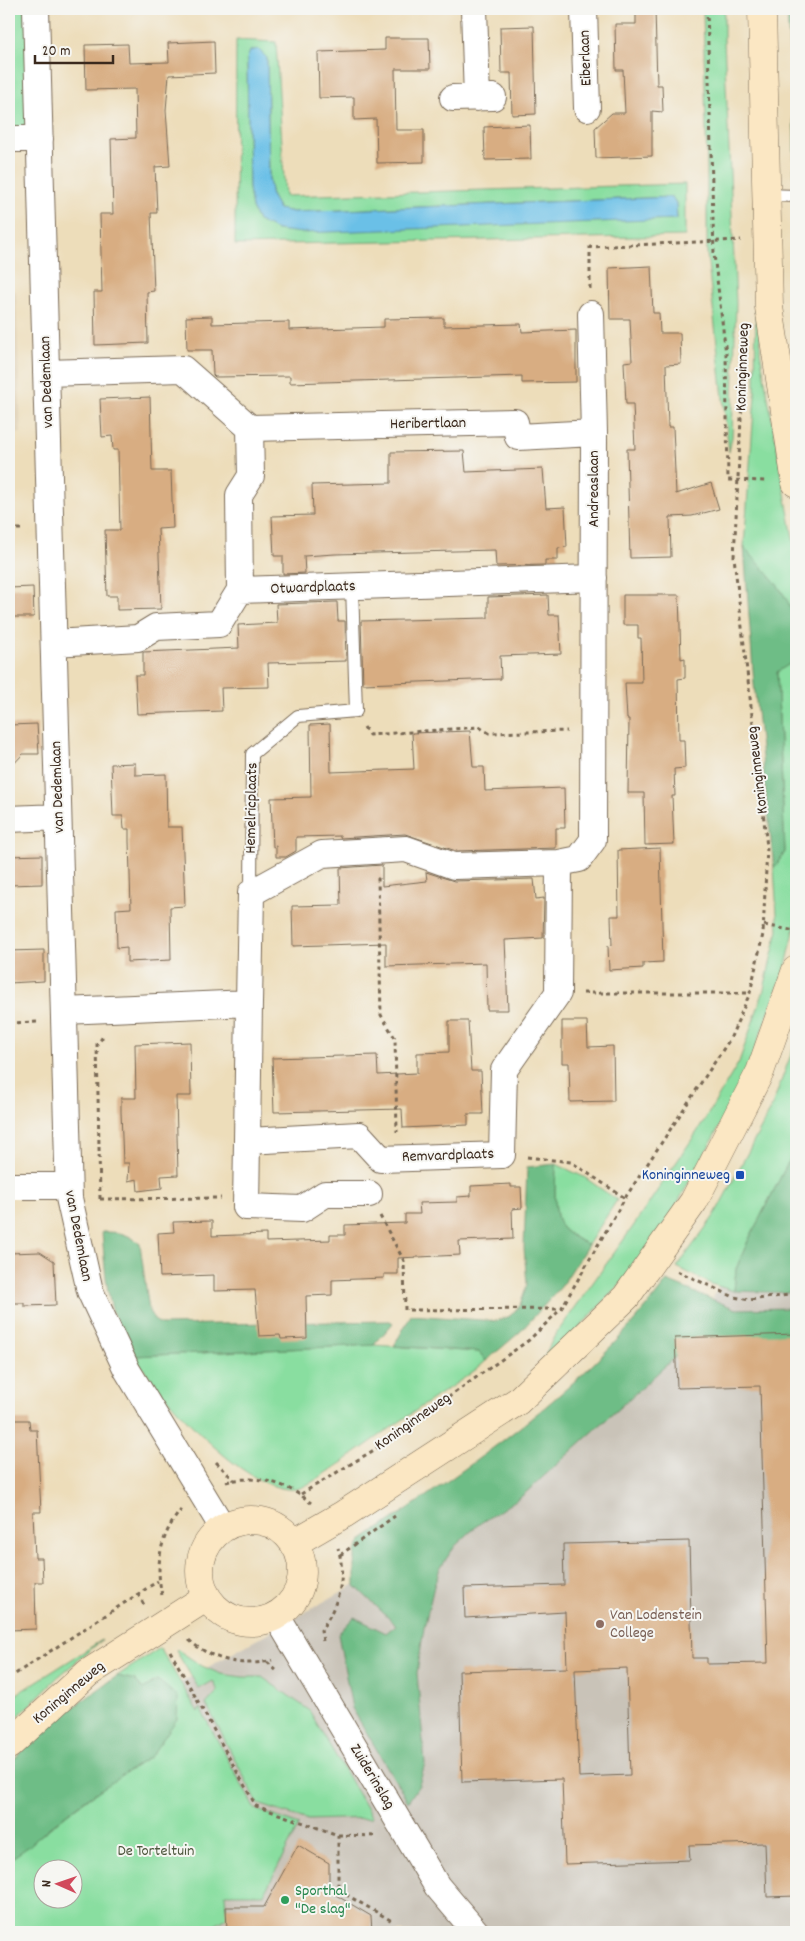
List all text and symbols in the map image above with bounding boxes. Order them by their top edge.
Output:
street label: Eiberlaan [574,29,598,87]
scale bar [35,32,112,64]
text: 20 m [42,41,70,63]
street label: Koninginneweg [730,322,756,412]
street label: van Dedemlaan [34,335,60,429]
street label: Heribertlaan [390,412,466,436]
street label: Andreaslaan [583,450,606,528]
street label: Otwardplaats [270,575,356,601]
street label: Koninginneweg [741,725,775,815]
street label: van Dedemlaan [45,740,71,834]
street label: Hemelricplaats [240,762,264,854]
street label: Remvardplaats [401,1143,495,1169]
place label: Koninginneweg [642,1164,730,1187]
marker: Koninginneweg [734,1169,746,1181]
street label: van Dedemlaan [58,1189,98,1283]
street label: Koninginneweg [370,1387,456,1457]
place label: Van Lodenstein College [610,1604,702,1645]
marker: Van Lodenstein College [594,1618,606,1630]
street label: Koninginneweg [28,1656,110,1730]
street label: Zuiderinslag [343,1740,401,1814]
park label: De Torteltuin [118,1840,194,1863]
north arrow [32,1858,82,1908]
text: N [37,1880,57,1887]
place label: Sporthal "De slag" [295,1880,350,1921]
marker: Sporthal "De slag" [279,1894,291,1906]

